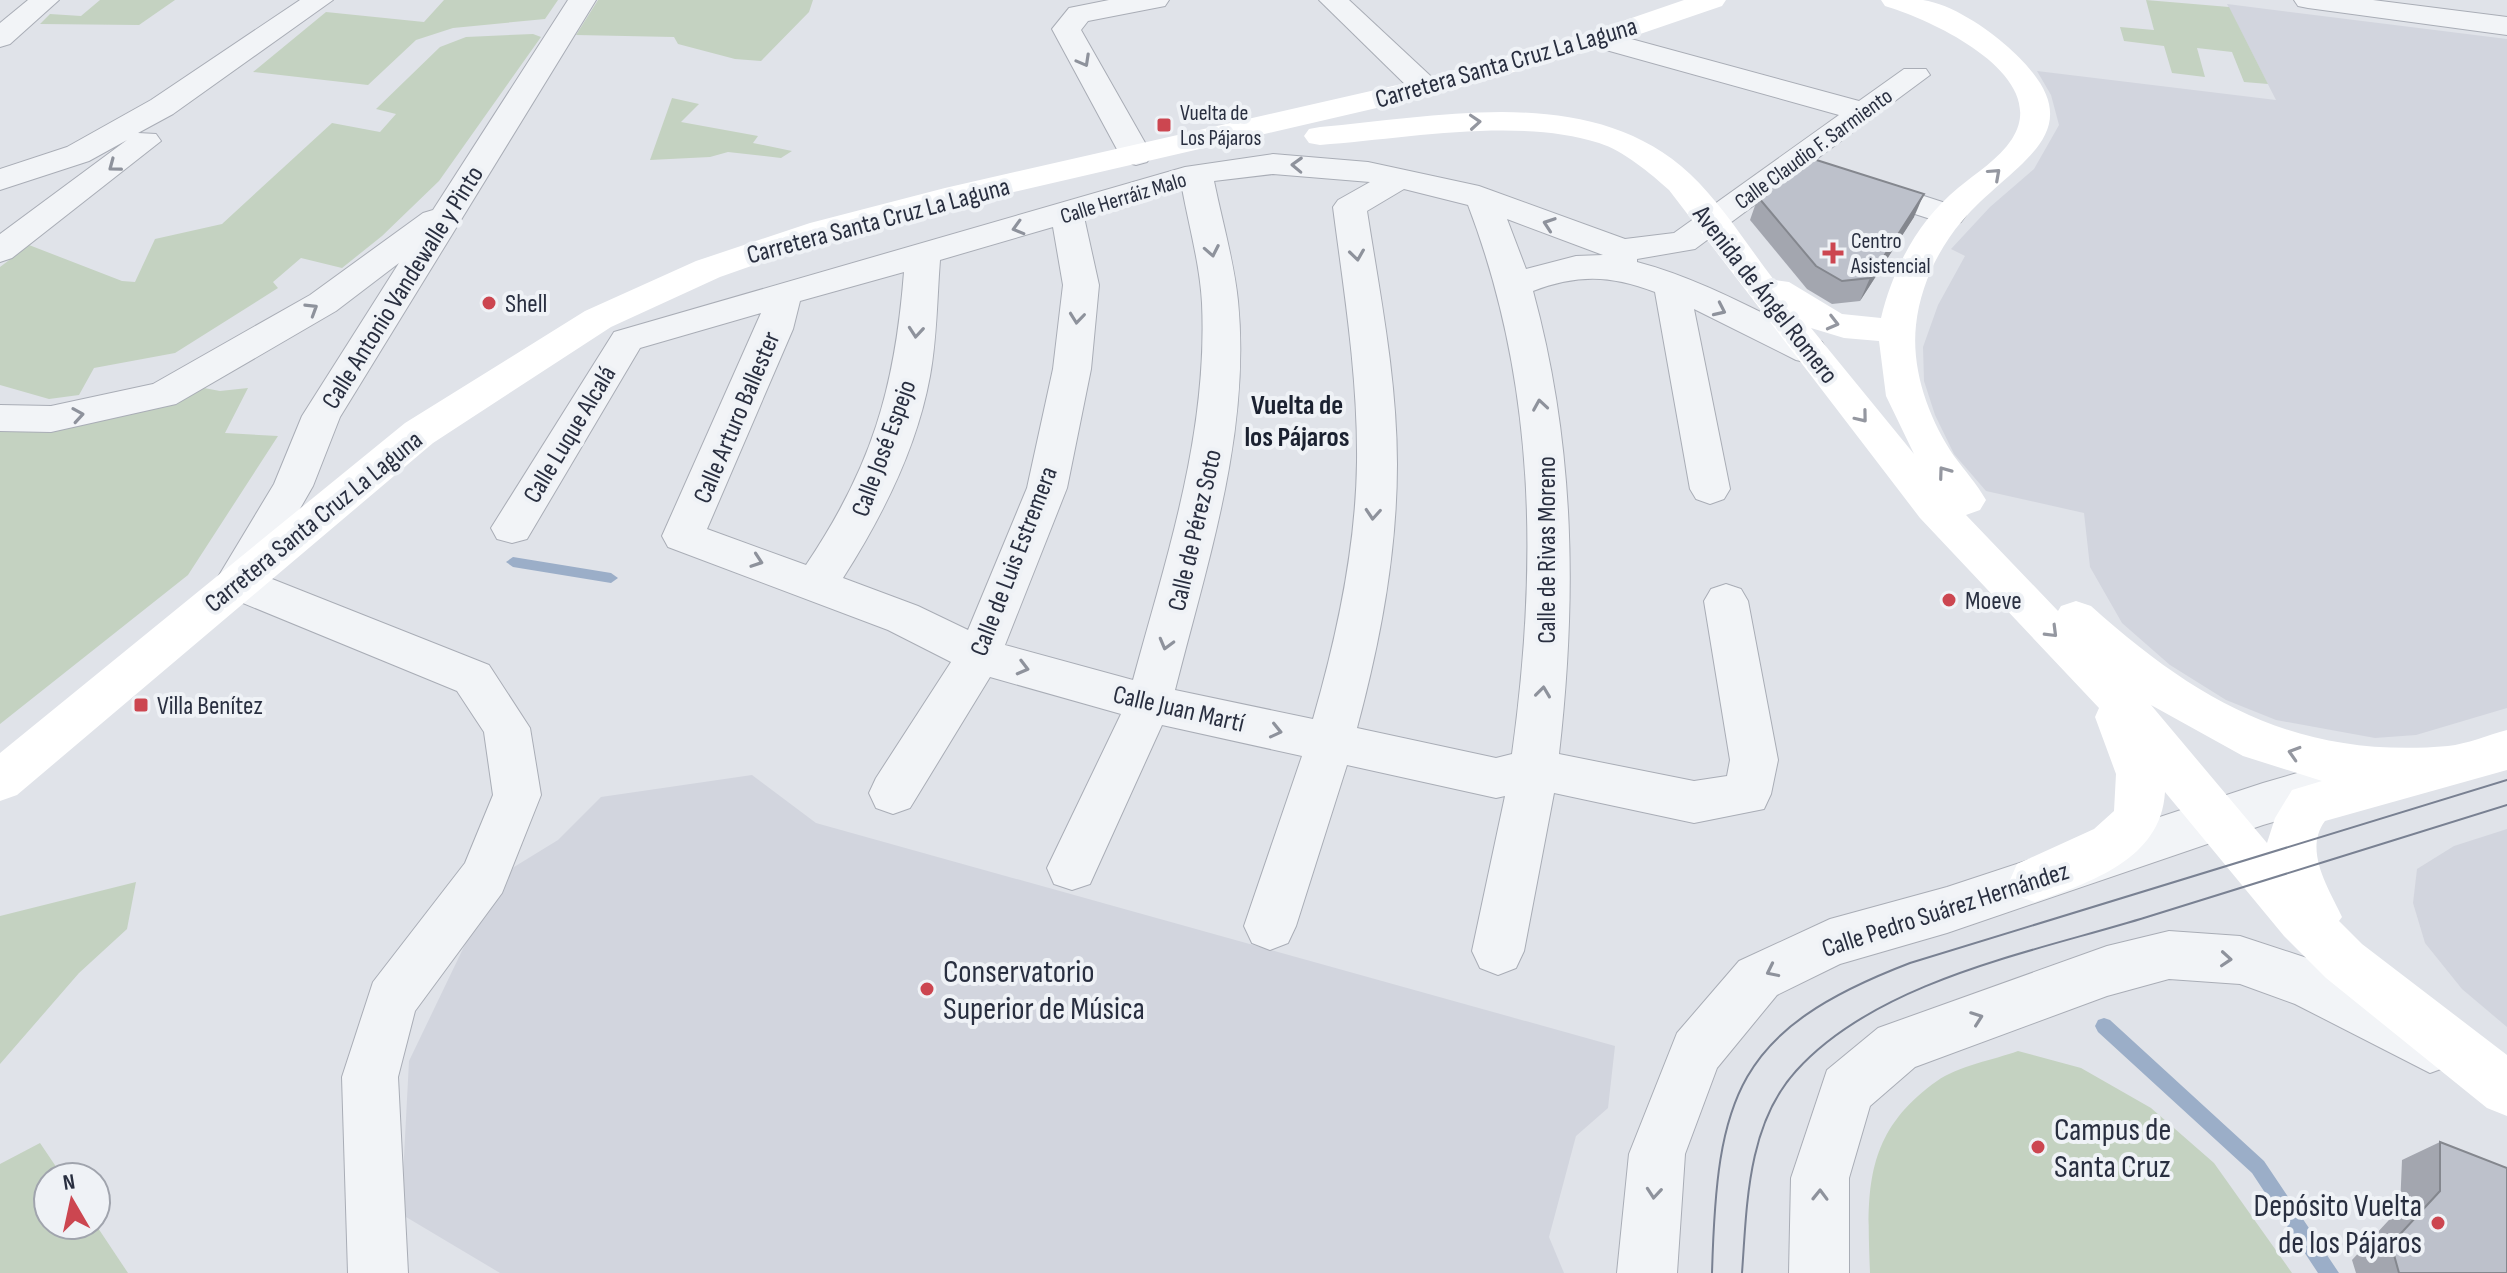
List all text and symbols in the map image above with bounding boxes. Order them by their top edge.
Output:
street label: Carretera Santa Cruz La Laguna [1372,11,1641,116]
one-way arrow [1075,53,1090,67]
street label: Calle Claudio F. Sarmiento [1730,83,1898,216]
place label: Vuelta de Los Pájaros [1180,100,1261,152]
one-way arrow [1469,114,1482,131]
marker: Vuelta de Los Pájaros [1155,116,1173,134]
one-way arrow [108,156,123,170]
one-way arrow [1290,157,1303,174]
street label: Calle Antonio Vandewalle y Pinto [316,161,491,415]
street label: Calle Herráiz Malo [1057,166,1190,230]
one-way arrow [1985,169,2000,184]
street label: Carretera Santa Cruz La Laguna [744,171,1013,271]
street label: Avenida de Ángel Romero [1685,199,1844,390]
one-way arrow [1011,218,1025,235]
one-way arrow [1543,218,1557,234]
place label: Centro Asistencial [1850,228,1931,280]
marker: Centro Asistencial [1822,242,1844,264]
one-way arrow [1202,244,1219,258]
one-way arrow [1348,249,1365,262]
place label: Shell [505,289,547,320]
marker: Shell [480,294,498,312]
one-way arrow [1712,300,1727,316]
one-way arrow [304,304,318,319]
one-way arrow [1069,312,1086,325]
one-way arrow [1826,314,1840,331]
one-way arrow [908,326,925,339]
street label: Calle Arturo Ballester [687,327,788,508]
street label: Calle Luque Alcalá [517,361,623,509]
street label: Calle José Espejo [845,376,923,521]
district label: Vuelta de los Pájaros [1244,389,1350,454]
one-way arrow [1532,398,1549,412]
one-way arrow [71,407,84,424]
one-way arrow [1852,408,1866,423]
street label: Carretera Santa Cruz La Laguna [199,425,429,619]
street label: Calle de Pérez Soto [1162,447,1229,614]
street label: Calle de Rivas Moreno [1532,456,1563,644]
street label: Calle de Luis Estremera [964,462,1065,661]
one-way arrow [1939,467,1954,481]
one-way arrow [1365,508,1382,521]
one-way arrow [749,552,763,568]
place label: Moeve [1965,586,2022,617]
marker: Moeve [1940,591,1958,609]
one-way arrow [2043,623,2057,637]
one-way arrow [1159,637,1176,651]
one-way arrow [1016,659,1030,676]
street label: Calle Juan Martí [1110,679,1248,740]
one-way arrow [1534,685,1551,698]
place label: Villa Benítez [157,691,263,722]
marker: Villa Benítez [132,696,150,714]
one-way arrow [1268,722,1282,739]
one-way arrow [2288,747,2302,763]
street label: Calle Pedro Suárez Hernández [1818,856,2073,965]
one-way arrow [2220,950,2233,967]
place label: Conservatorio Superior de Música [943,953,1145,1029]
one-way arrow [1765,962,1780,977]
marker: Conservatorio Superior de Música [918,980,936,998]
one-way arrow [1969,1011,1983,1028]
place label: Campus de Santa Cruz [2054,1111,2171,1187]
marker: Campus de Santa Cruz [2029,1138,2047,1156]
north arrow [32,1161,112,1241]
text: N [61,1168,77,1197]
one-way arrow [1646,1187,1663,1200]
place label: Depósito Vuelta de los Pájaros [2254,1187,2422,1263]
one-way arrow [1811,1188,1829,1201]
marker: Depósito Vuelta de los Pájaros [2429,1214,2447,1232]

